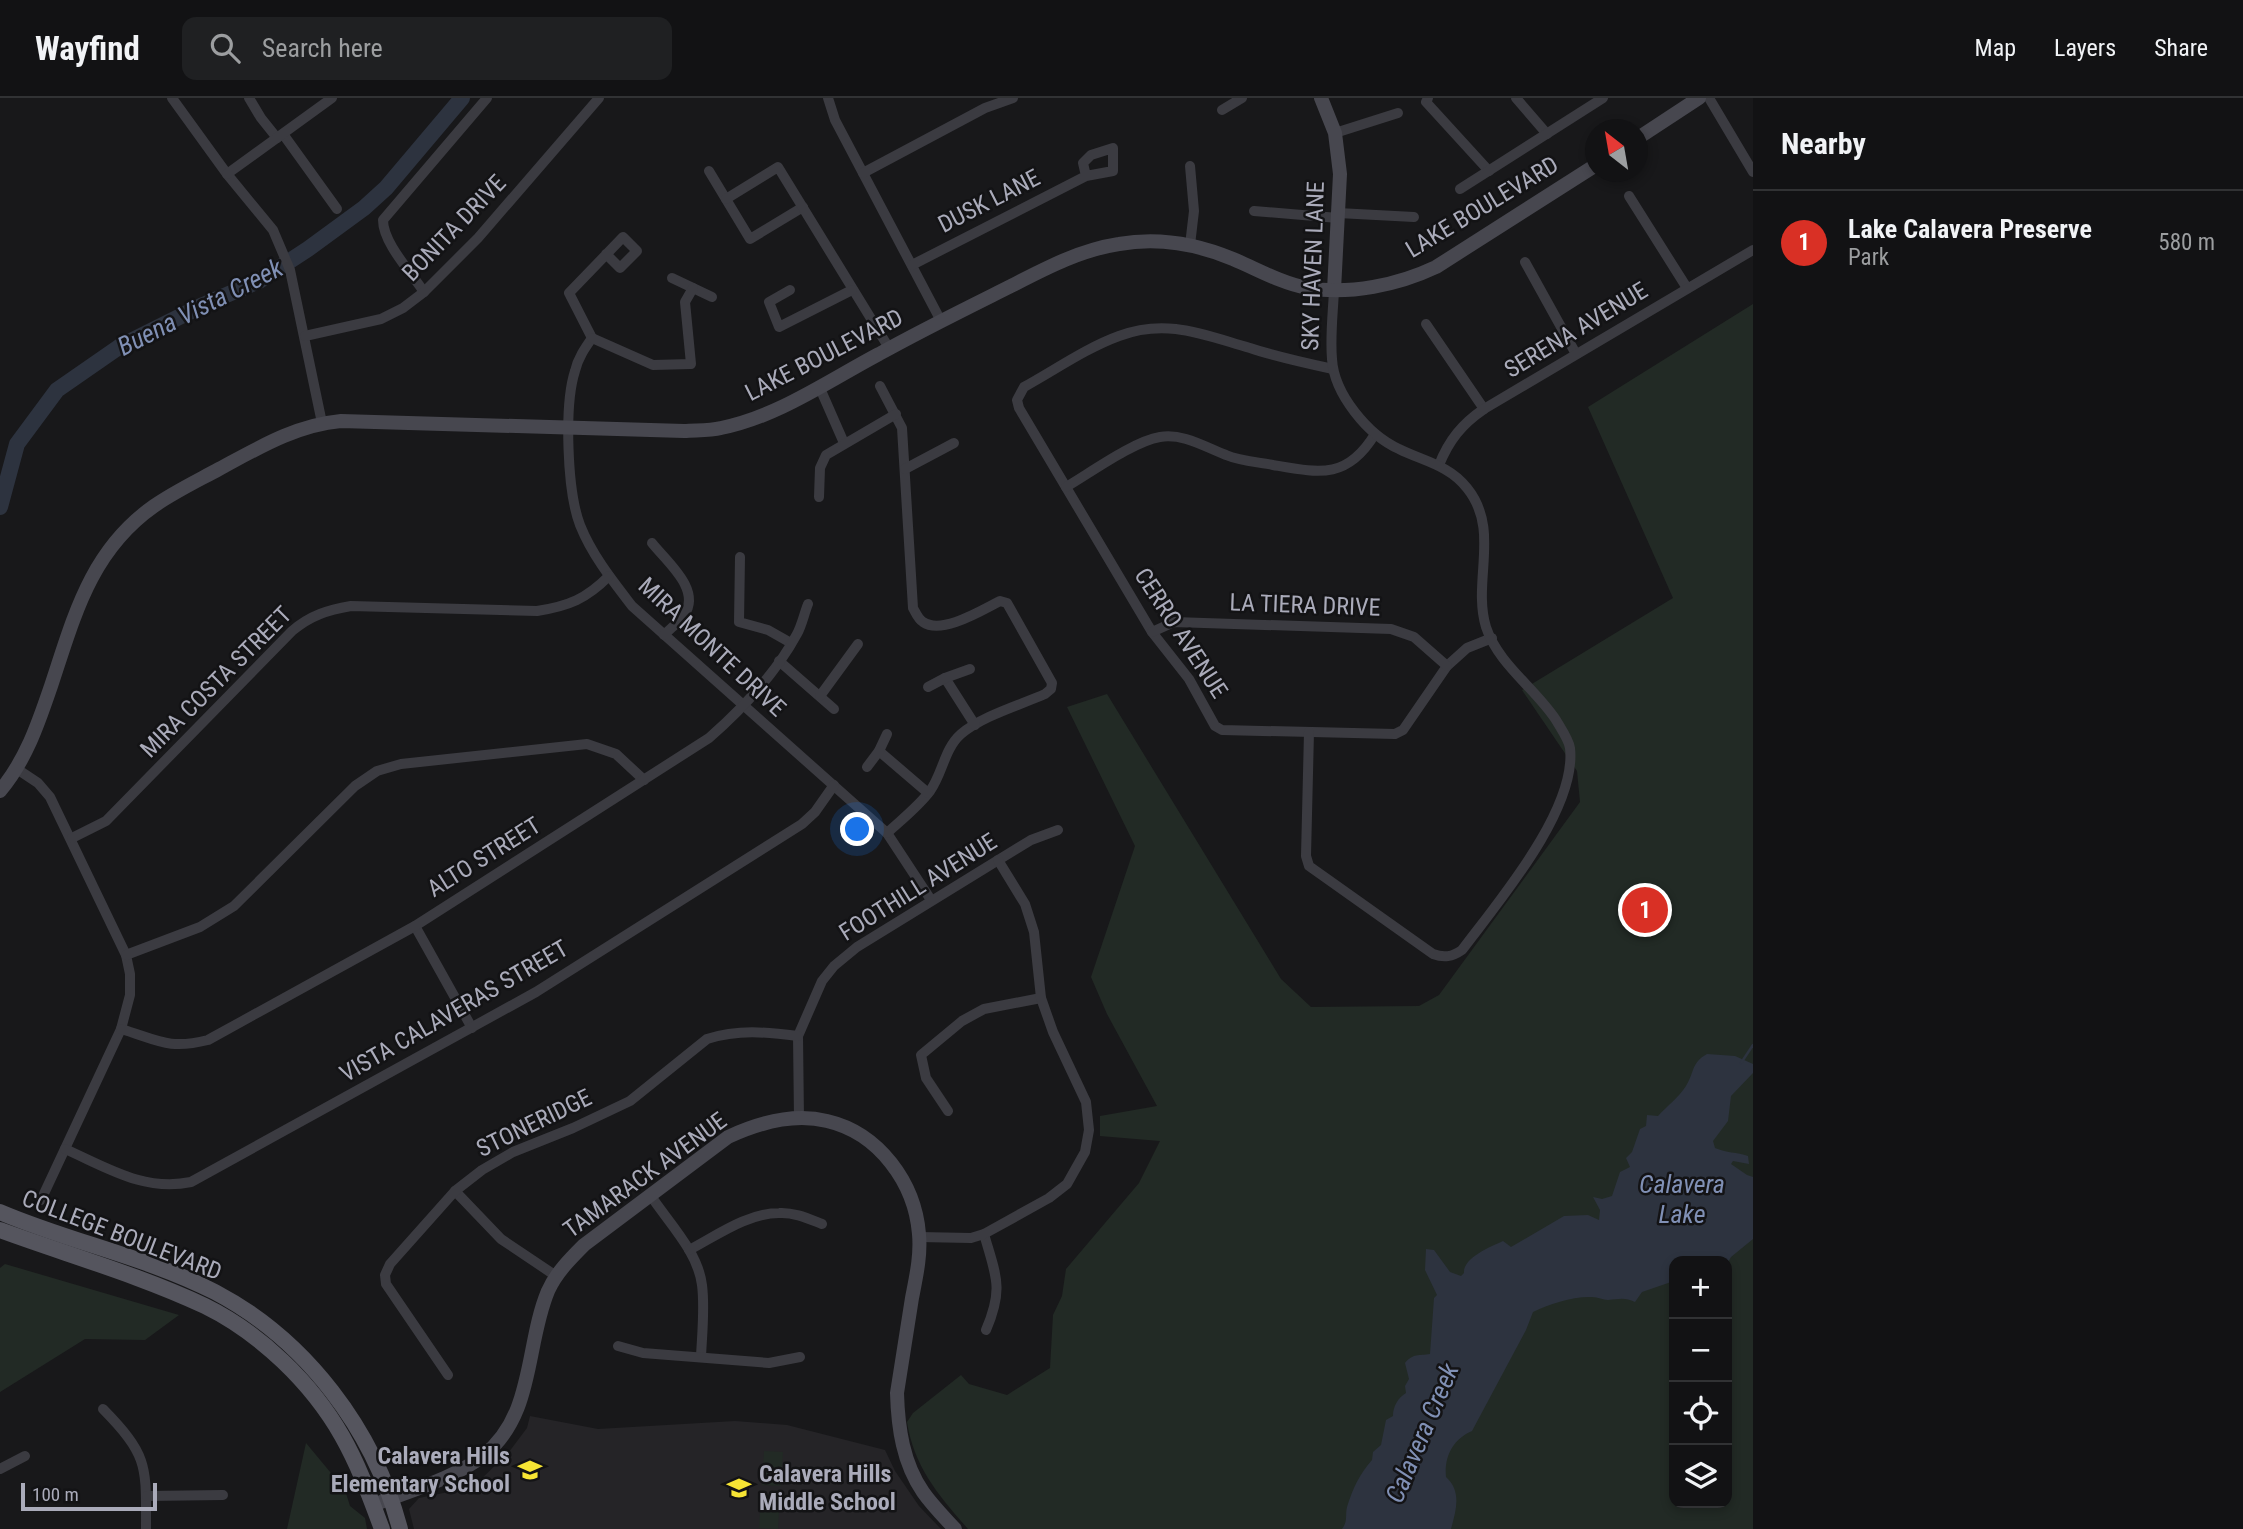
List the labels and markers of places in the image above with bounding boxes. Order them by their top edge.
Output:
pin: 1 [1622,884,1668,936]
place label: Calavera Hills Elementary School [331,1442,510,1498]
school or university icon: Calavera Hills Elementary School [516,1456,544,1484]
place label: Calavera Hills Middle School [759,1460,896,1516]
school or university icon: Calavera Hills Middle School [725,1474,753,1502]

